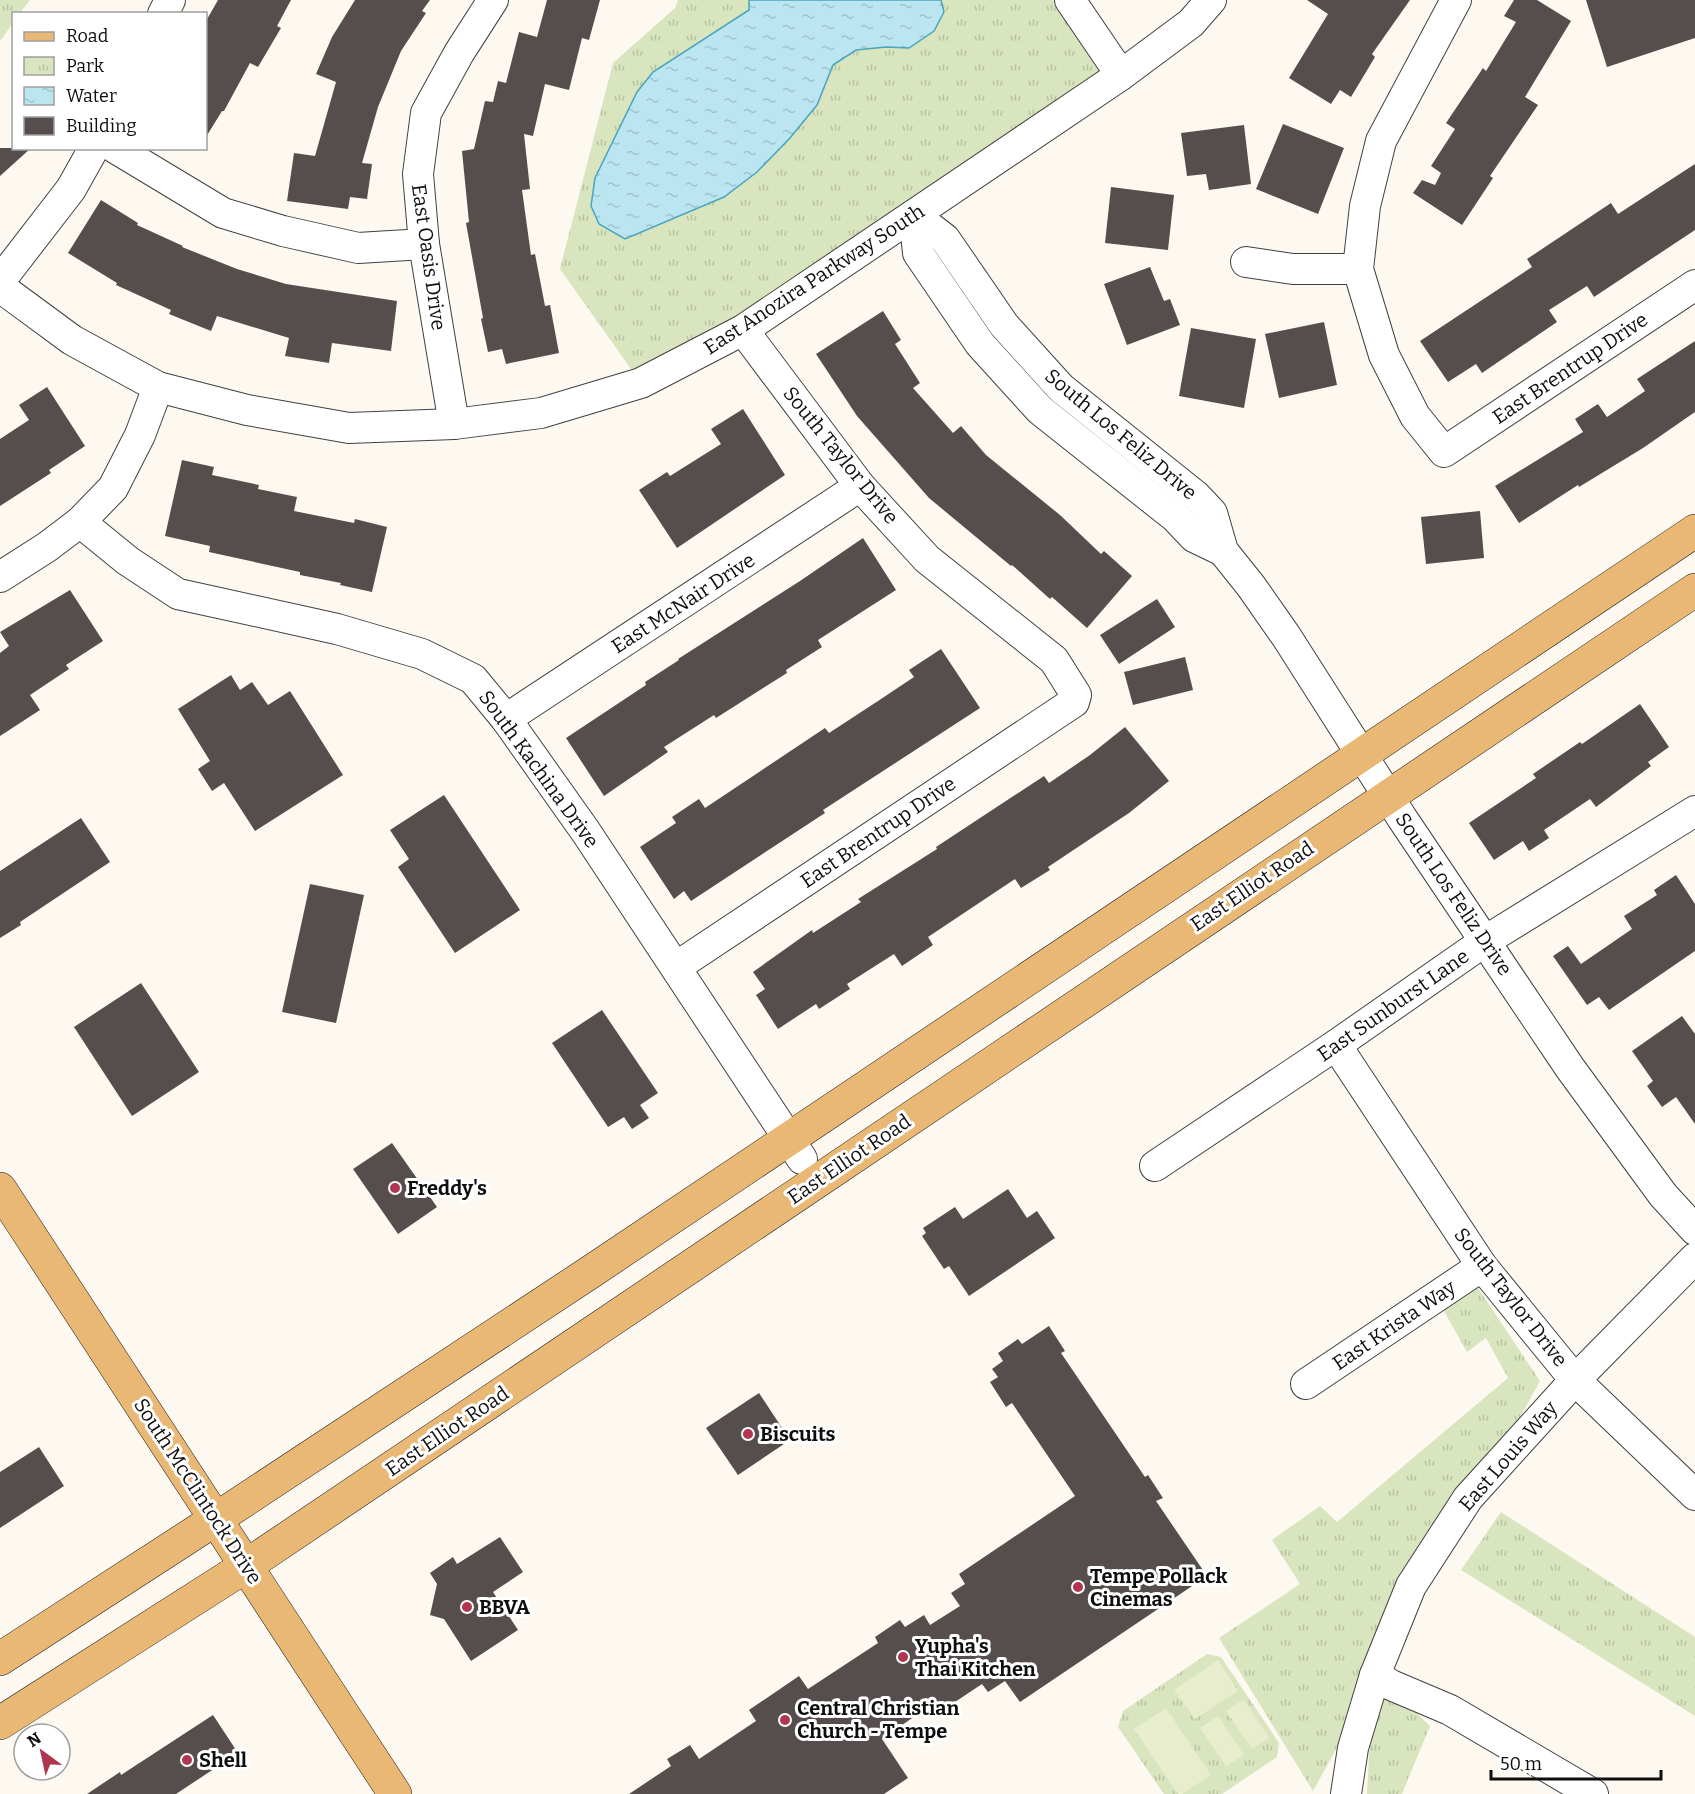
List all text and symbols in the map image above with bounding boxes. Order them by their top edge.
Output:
legend [12,12,207,150]
text: Road [66,25,109,47]
text: Park [66,55,105,77]
text: Water [66,85,117,107]
text: Building [66,115,137,137]
street label: East Oasis Drive [407,182,451,332]
street label: East Anozira Parkway South [699,198,929,359]
street label: East Brentrup Drive [1488,307,1652,429]
street label: South Los Feliz Drive [1040,363,1202,505]
street label: South Taylor Drive [778,381,904,529]
street label: East McNair Drive [607,548,759,658]
street label: South Kachina Drive [474,686,604,852]
street label: East Brentrup Drive [796,771,960,893]
street label: South Los Feliz Drive [1391,808,1517,980]
street label: East Elliot Road [1186,836,1318,936]
street label: East Sunburst Lane [1313,944,1473,1066]
street label: East Elliot Road [783,1109,915,1209]
place label: Freddy's [407,1176,487,1200]
marker: Freddy's [388,1181,402,1195]
street label: South Taylor Drive [1449,1223,1573,1371]
street label: East Krista Way [1328,1275,1461,1375]
street label: East Elliot Road [381,1381,513,1481]
street label: South McClintock Drive [129,1394,267,1588]
street label: East Louis Way [1454,1396,1563,1516]
place label: Biscuits [760,1422,836,1446]
marker: Biscuits [741,1427,755,1441]
place label: Tempe Pollack Cinemas [1090,1564,1227,1611]
marker: Tempe Pollack Cinemas [1071,1580,1085,1594]
place label: BBVA [479,1595,531,1619]
marker: BBVA [460,1600,474,1614]
place label: Yupha's Thai Kitchen [915,1634,1036,1681]
marker: Yupha's Thai Kitchen [896,1650,910,1664]
place label: Central Christian Church - Tempe [797,1696,960,1743]
marker: Central Christian Church - Tempe [778,1713,792,1727]
north arrow [12,1722,72,1782]
text: N [24,1729,44,1751]
scale bar [1491,1743,1660,1781]
place label: Shell [199,1748,247,1772]
marker: Shell [180,1753,194,1767]
text: 50 m [1500,1753,1542,1775]

